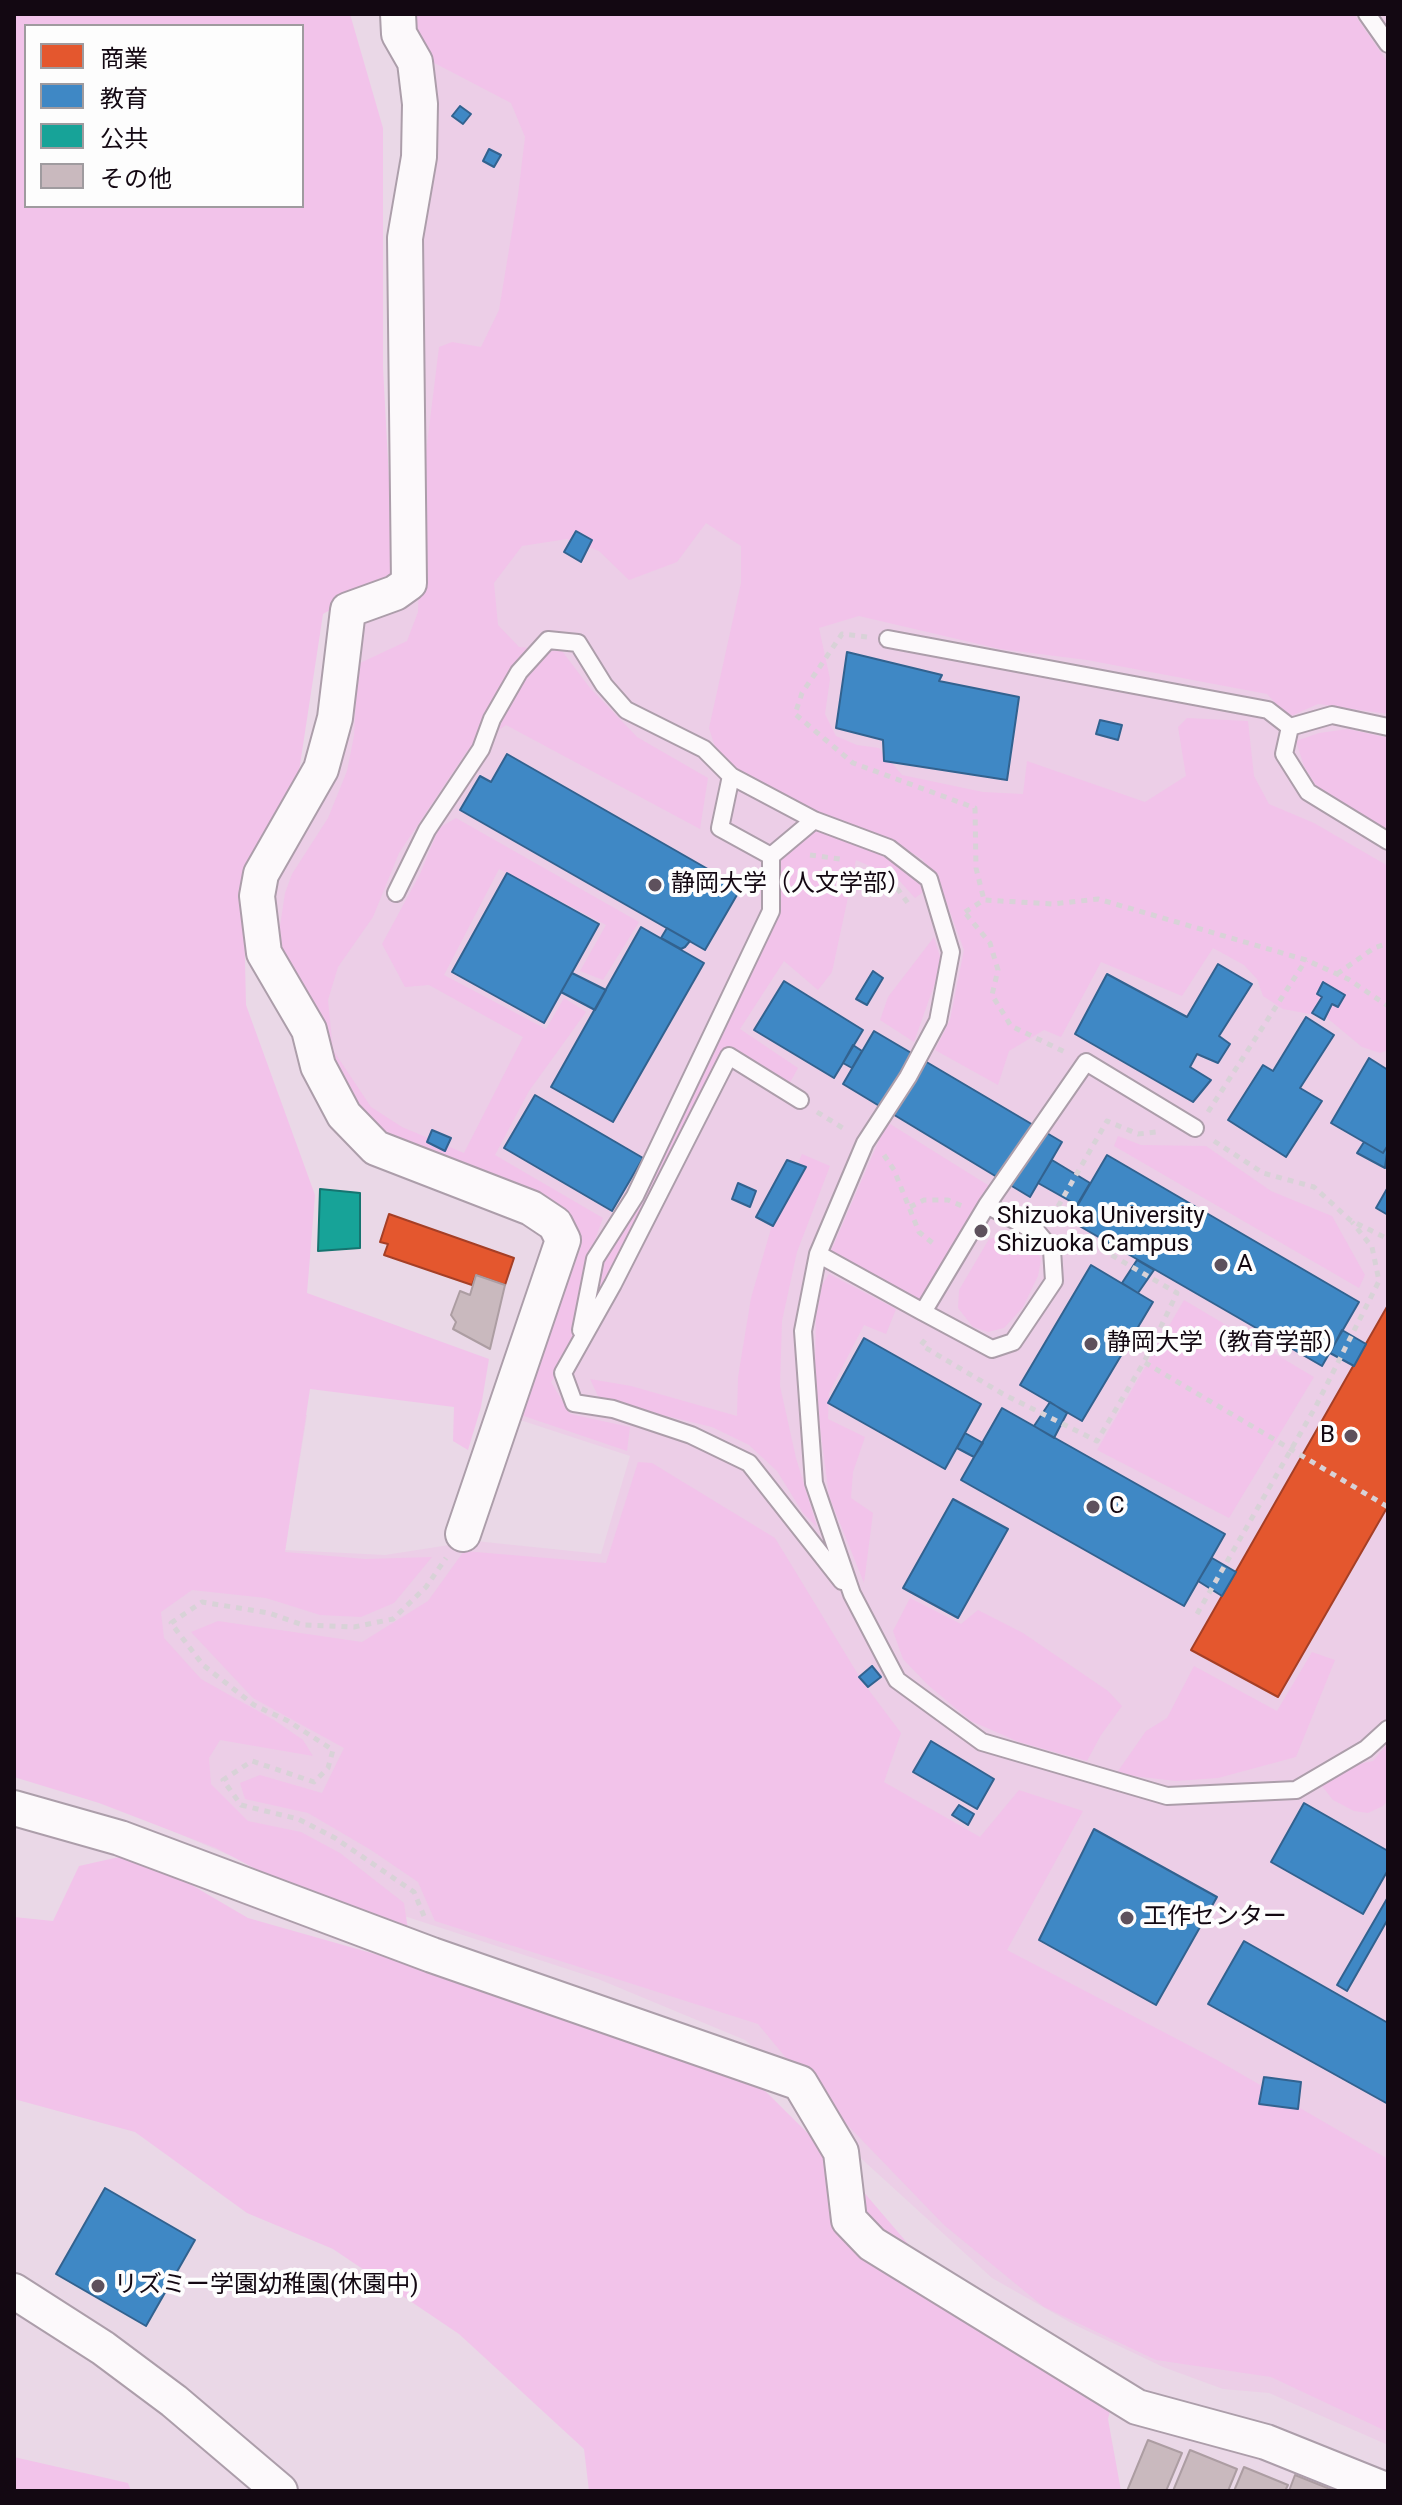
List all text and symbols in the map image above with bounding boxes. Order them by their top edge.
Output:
legend [24,24,304,208]
text: 商業 [100,45,148,73]
text: 教育 [100,85,148,113]
text: 公共 [100,125,148,153]
text: その他 [100,165,172,193]
place label: 静岡大学（人文学部） [671,871,911,899]
marker: 静岡大学（人文学部） [646,876,664,894]
place label: Shizuoka University Shizuoka Campus [997,1203,1205,1259]
marker: Shizuoka University Shizuoka Campus [972,1222,990,1240]
place label: A [1237,1251,1253,1279]
marker: A [1212,1256,1230,1274]
place label: 静岡大学（教育学部） [1107,1330,1347,1358]
marker: 静岡大学（教育学部） [1082,1335,1100,1353]
place label: B [1320,1422,1335,1450]
marker: B [1342,1427,1360,1445]
place label: C [1109,1493,1125,1521]
marker: C [1084,1498,1102,1516]
place label: 工作センター [1143,1904,1287,1932]
marker: 工作センター [1118,1909,1136,1927]
place label: リズミー学園幼稚園(休園中) [114,2272,419,2300]
marker: リズミー学園幼稚園(休園中) [89,2277,107,2295]

